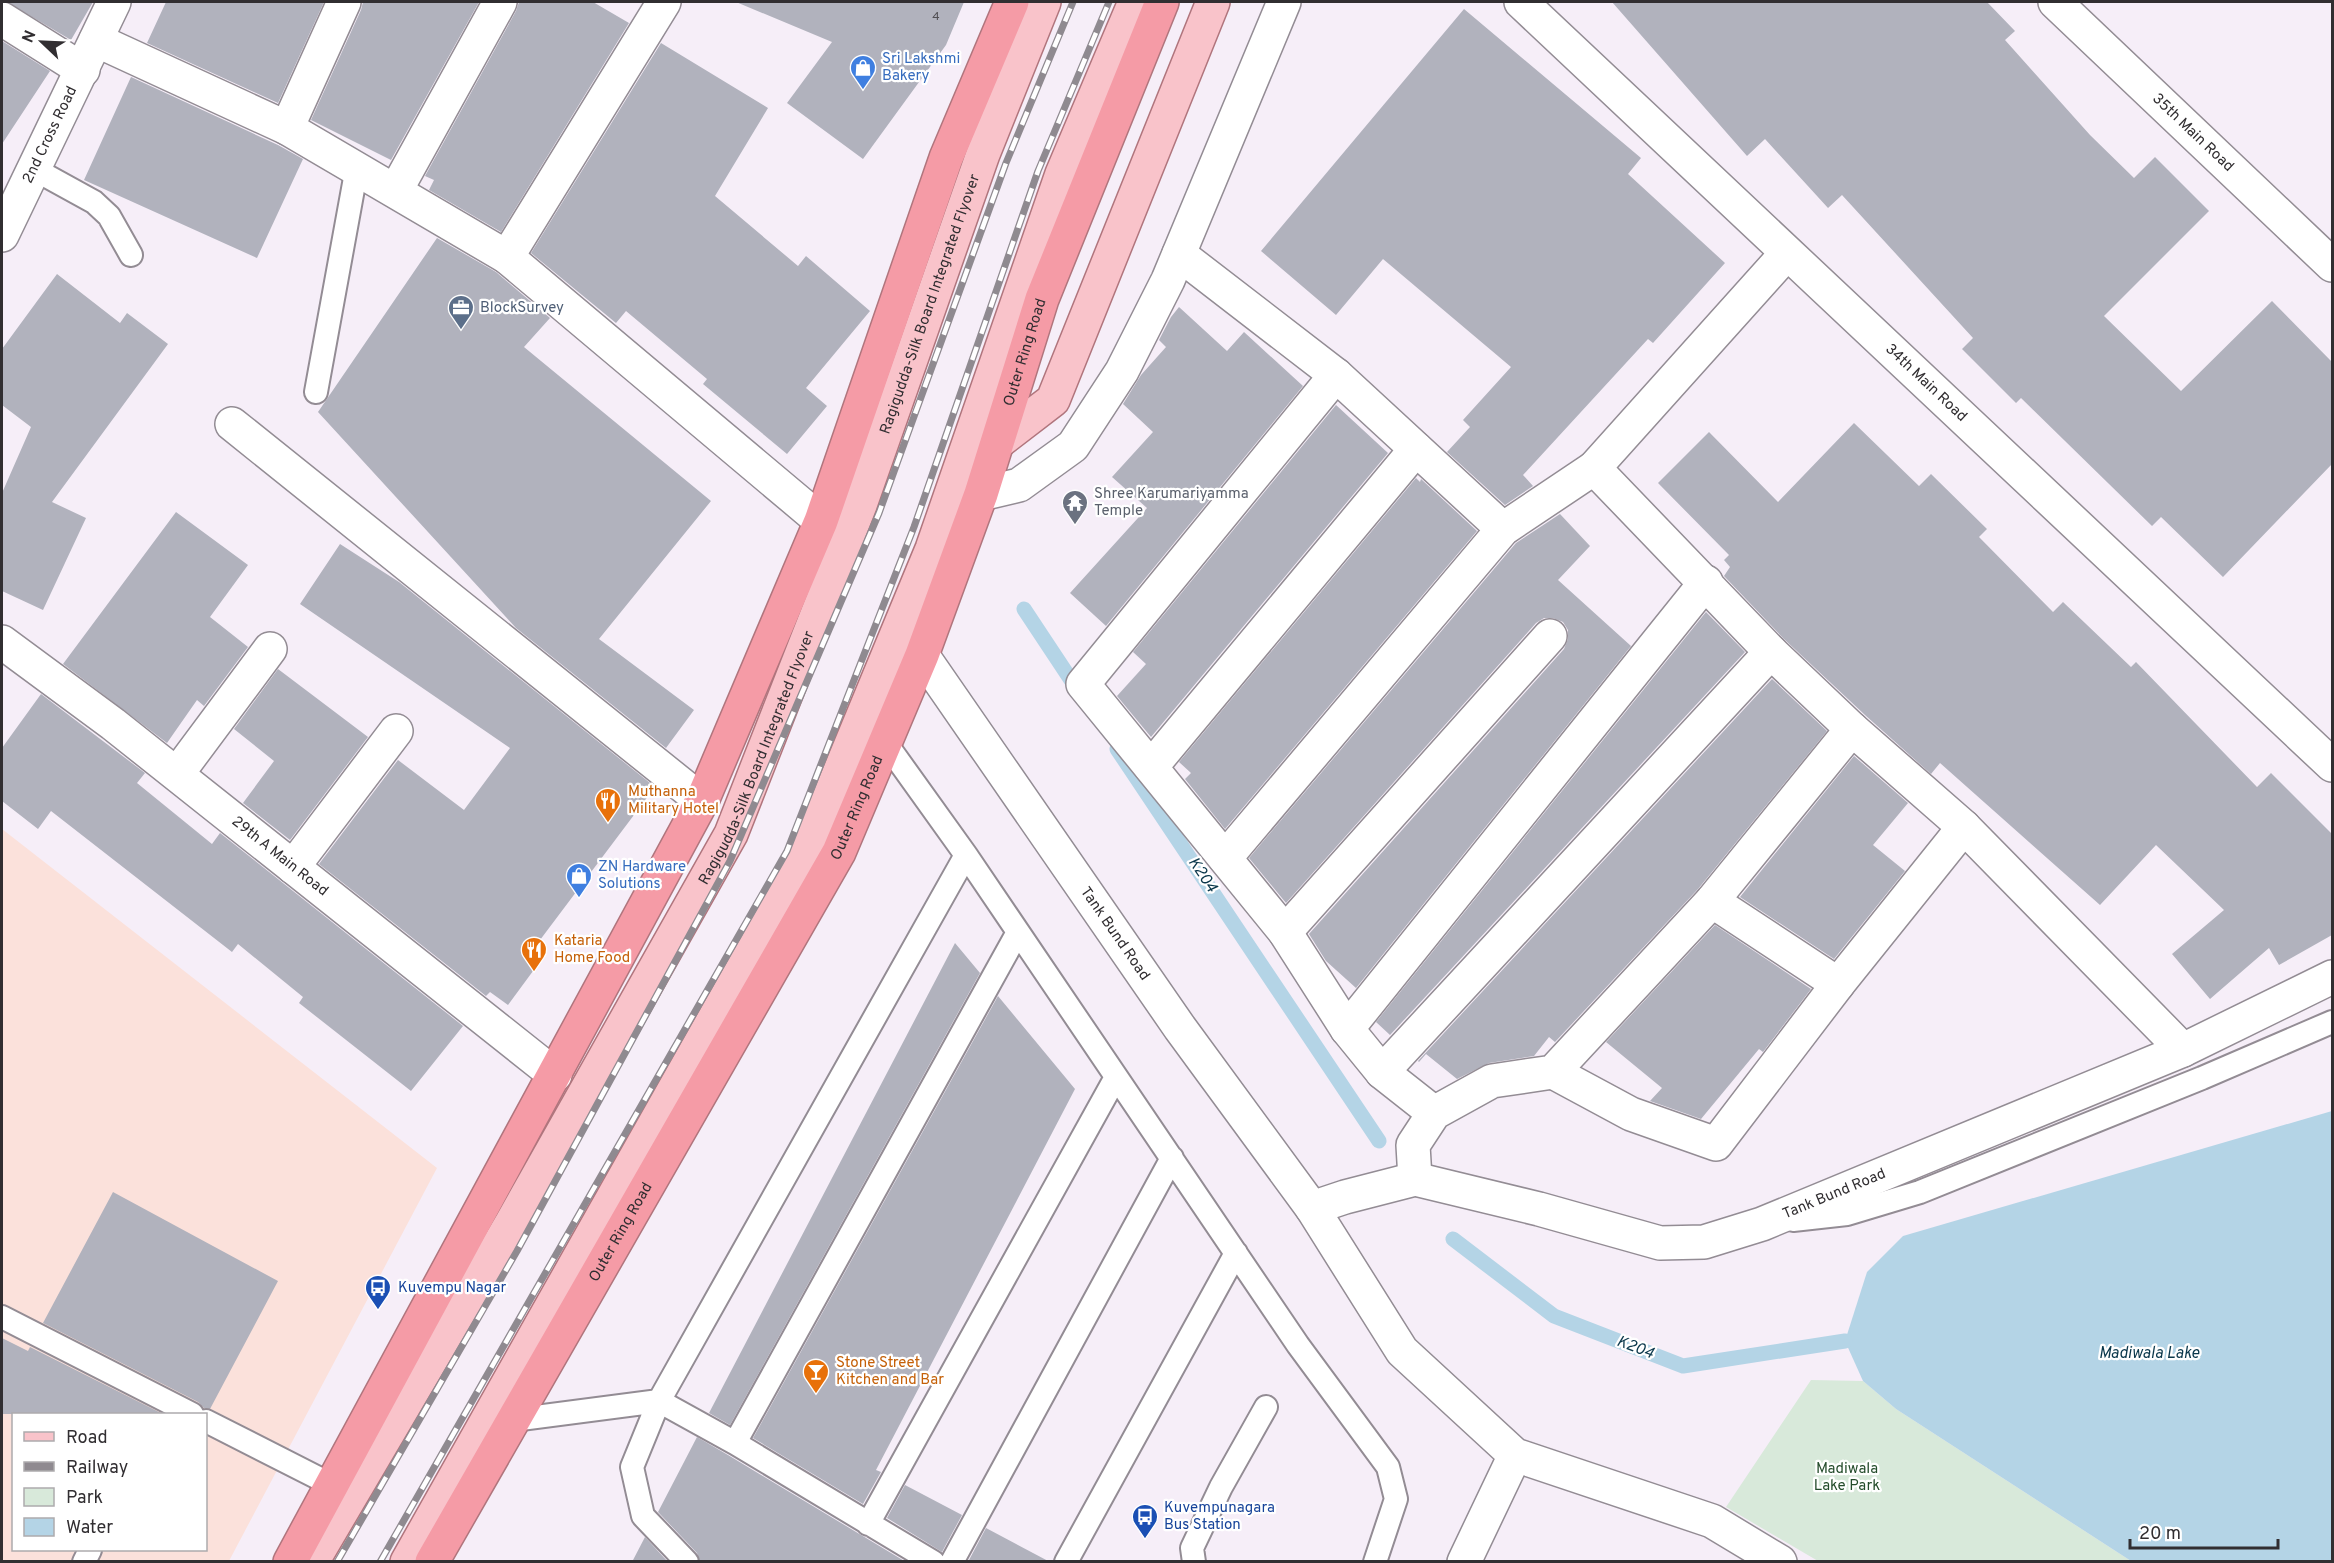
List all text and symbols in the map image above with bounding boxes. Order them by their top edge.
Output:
house number: 4 [932,9,940,25]
north arrow [12,12,72,72]
text: N [19,28,41,46]
place label: Sri Lakshmi Bakery [882,50,960,86]
shop icon: Sri Lakshmi Bakery [848,53,878,91]
street label: 2nd Cross Road [19,83,82,187]
street label: 35th Main Road [2148,90,2238,176]
street label: Ragigudda-Silk Board Integrated Flyover [876,172,985,437]
office icon: BlockSurvey [446,293,476,331]
street label: Outer Ring Road [1000,296,1051,409]
place label: BlockSurvey [480,299,564,318]
street label: 34th Main Road [1881,340,1971,426]
place label: Shree Karumariyamma Temple [1094,485,1249,521]
temple icon: Shree Karumariyamma Temple [1060,488,1090,526]
street label: Ragigudda-Silk Board Integrated Flyover [695,628,819,888]
street label: Outer Ring Road [827,753,888,864]
place label: Muthanna Military Hotel [628,783,719,819]
restaurant icon: Muthanna Military Hotel [593,786,623,824]
street label: 29th A Main Road [228,812,332,901]
water label: K204 [1183,854,1221,897]
place label: ZN Hardware Solutions [598,858,686,894]
shop icon: ZN Hardware Solutions [564,861,594,899]
street label: Tank Bund Road [1076,883,1154,984]
place label: Kataria Home Food [554,932,630,968]
restaurant icon: Kataria Home Food [519,935,549,973]
street label: Tank Bund Road [1780,1164,1889,1224]
street label: Outer Ring Road [585,1179,657,1286]
bus stop icon: Kuvempu Nagar [363,1273,393,1311]
place label: Kuvempu Nagar [398,1279,507,1298]
water label: K204 [1614,1332,1657,1364]
water label: Madiwala Lake [2099,1344,2200,1364]
place label: Stone Street Kitchen and Bar [836,1354,944,1390]
bar icon: Stone Street Kitchen and Bar [801,1357,831,1395]
legend [12,1413,207,1551]
text: Road [66,1427,108,1450]
text: Railway [66,1457,128,1480]
park label: Madiwala Lake Park [1814,1460,1880,1496]
text: Park [66,1487,103,1510]
place label: Kuvempunagara Bus Station [1164,1499,1275,1535]
bus stop icon: Kuvempunagara Bus Station [1130,1502,1160,1540]
scale bar [2130,1512,2278,1550]
text: Water [66,1517,113,1540]
text: 20 m [2139,1523,2181,1546]

